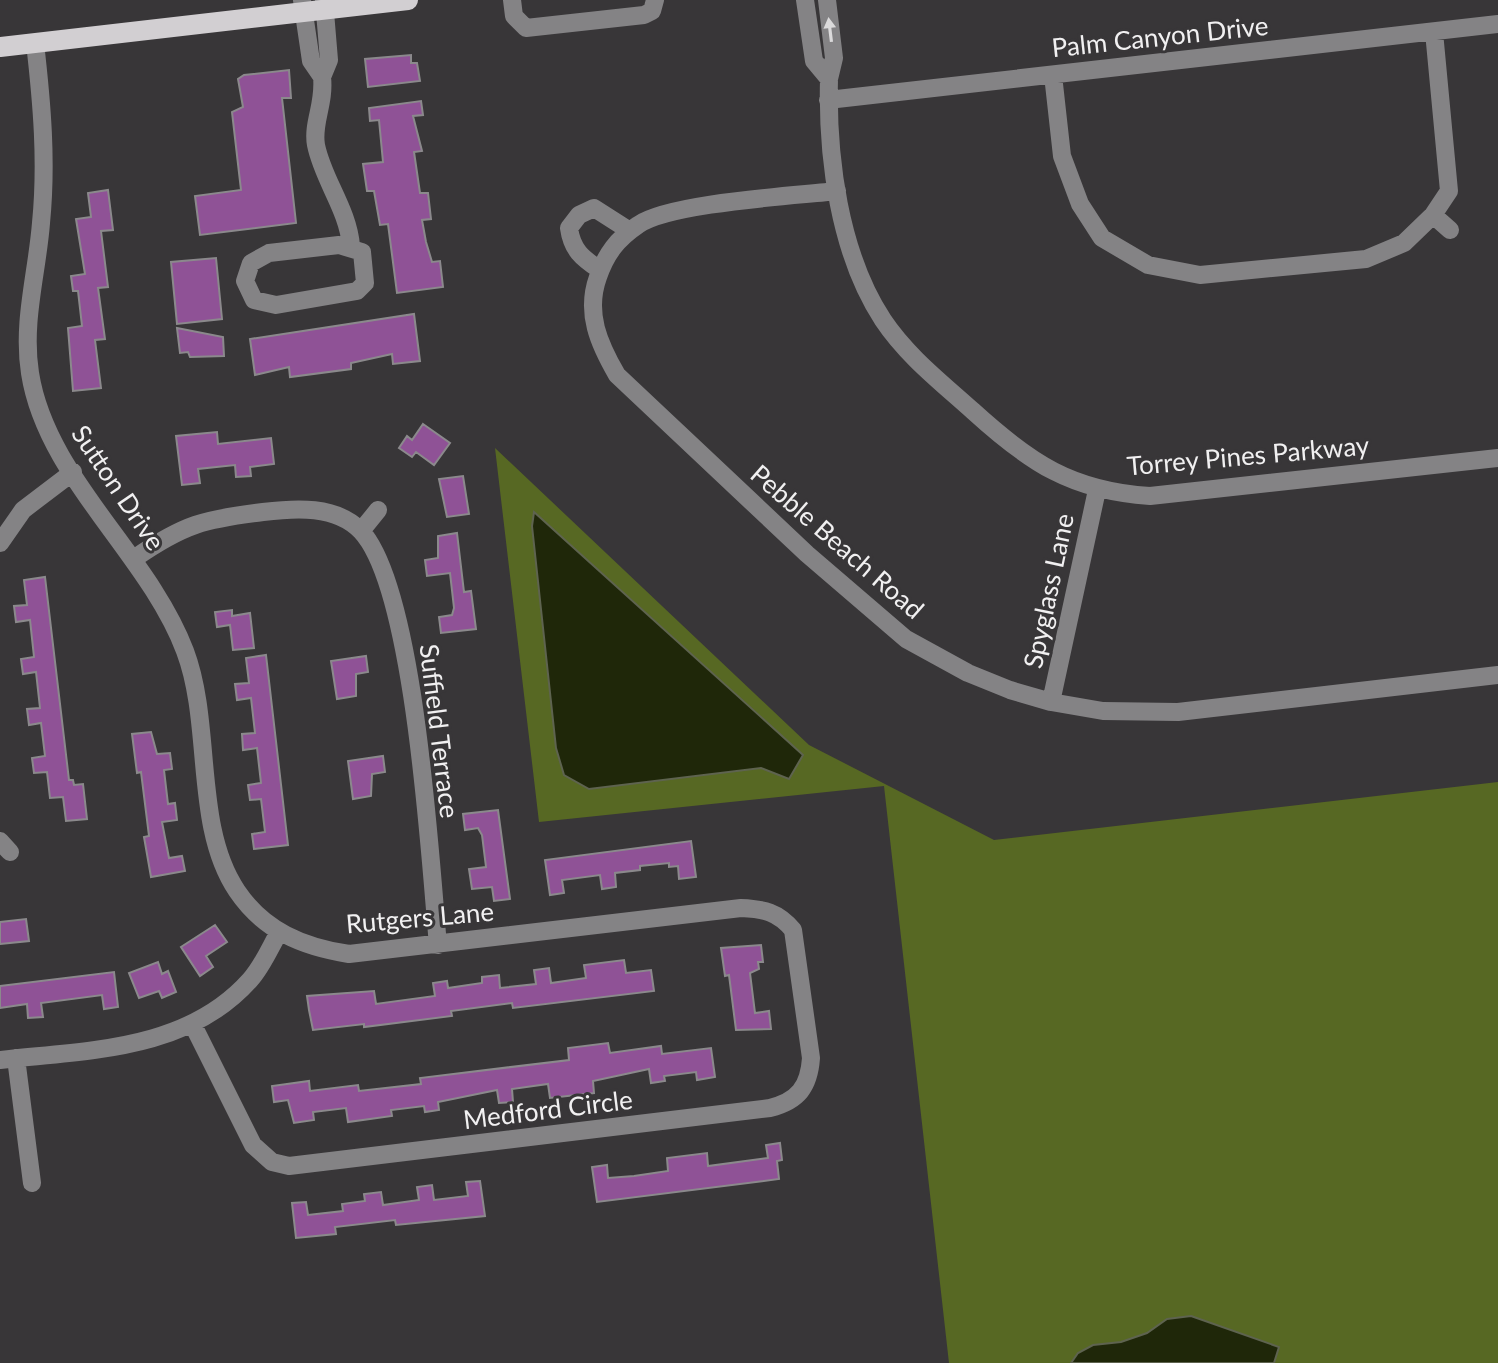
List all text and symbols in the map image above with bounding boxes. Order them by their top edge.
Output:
street label: Palm Canyon Drive [1050,9,1270,63]
one-way arrow [824,17,837,42]
street label: Sutton Drive [65,419,172,556]
street label: Torrey Pines Parkway [1125,428,1371,482]
street label: Pebble Beach Road [745,457,931,625]
street label: Spyglass Lane [1016,510,1080,671]
street label: Suffield Terrace [413,642,467,820]
street label: Rutgers Lane [345,895,495,939]
street label: Medford Circle [461,1083,634,1135]

